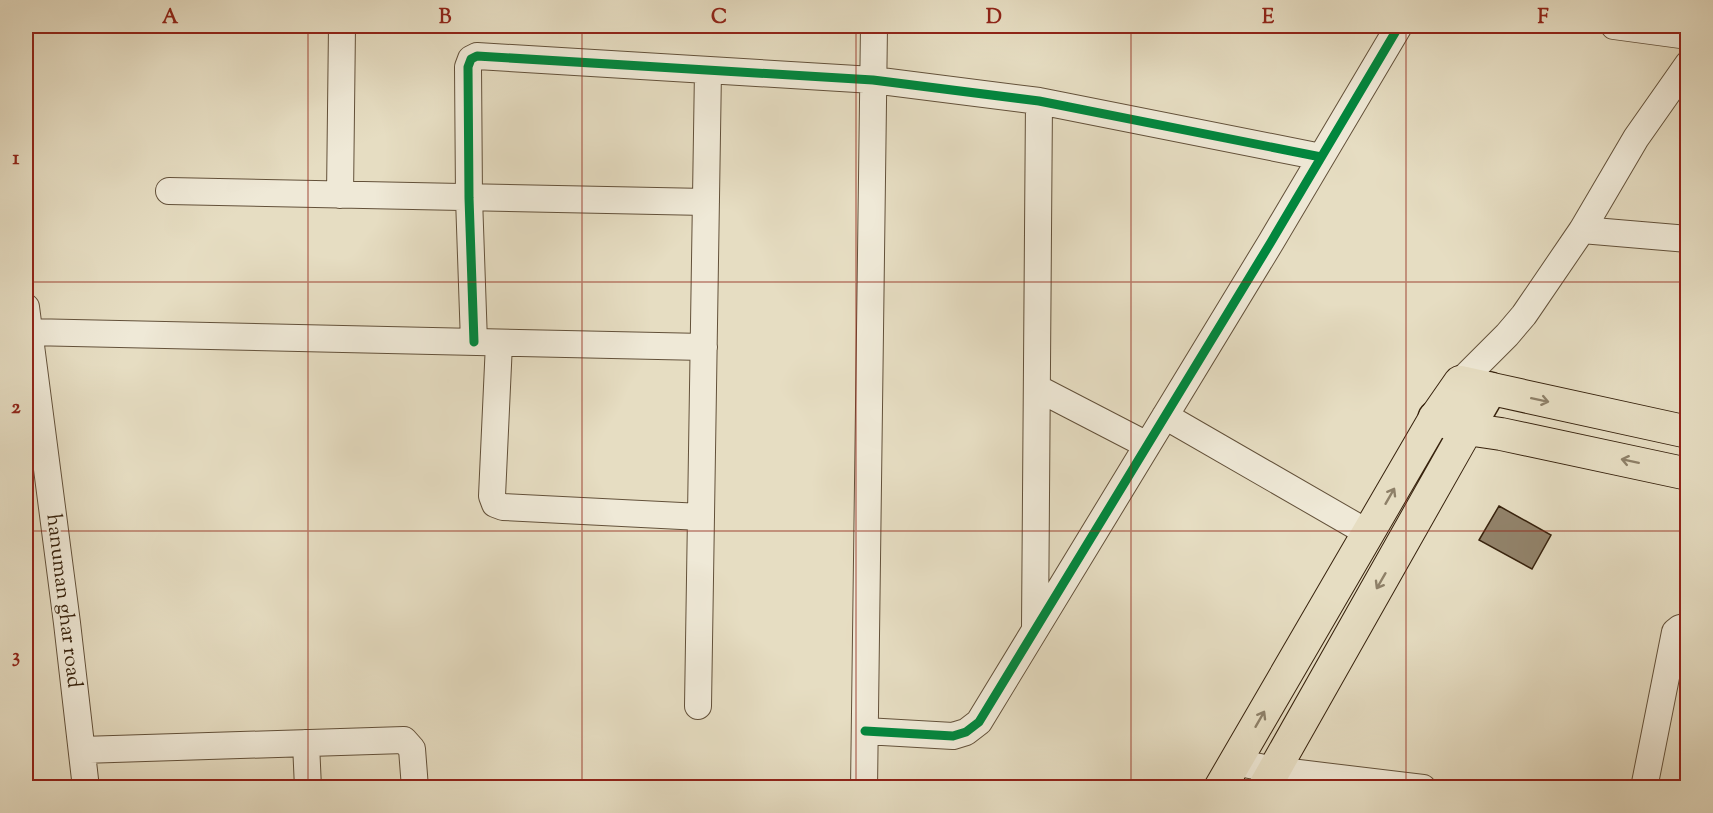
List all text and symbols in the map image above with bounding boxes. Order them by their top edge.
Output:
text: A [162,4,179,33]
text: B [439,4,452,33]
text: C [711,4,727,33]
text: D [986,4,1002,33]
text: E [1262,4,1275,33]
text: F [1537,4,1549,33]
text: 1 [13,145,20,174]
text: 2 [11,394,21,423]
one-way arrow [1530,395,1549,406]
one-way arrow [1621,455,1640,467]
one-way arrow [1384,488,1396,505]
street label: hanuman ghar road [37,512,89,690]
one-way arrow [1375,572,1386,590]
text: 3 [12,643,20,672]
one-way arrow [1254,711,1266,728]

